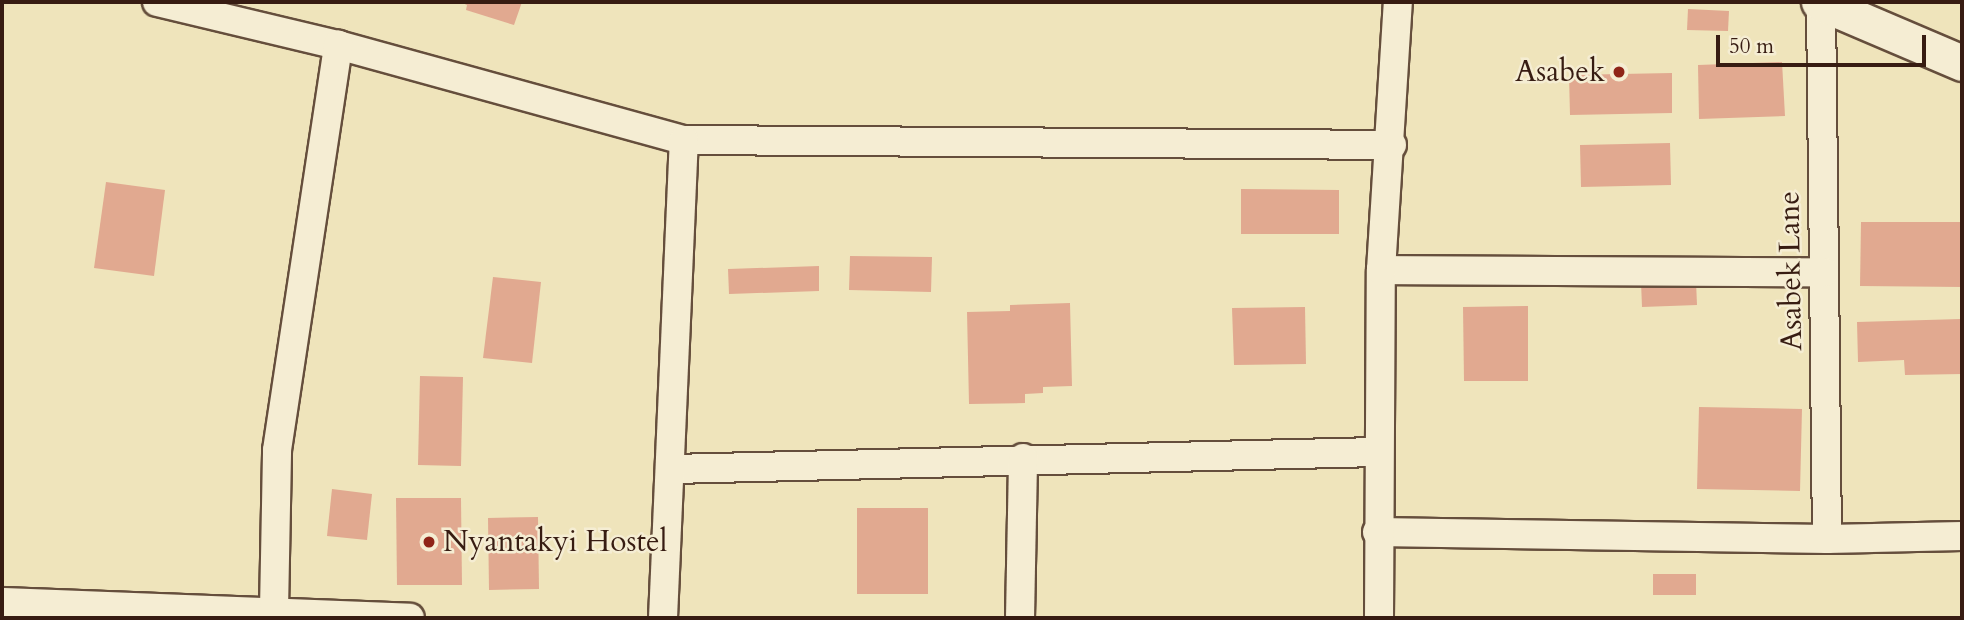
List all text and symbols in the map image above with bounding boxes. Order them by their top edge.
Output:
scale bar [1719,21,1929,65]
text: 50 m [1729,32,1774,61]
place label: Asabek [1515,54,1605,90]
marker: Asabek [1611,64,1627,80]
street label: Asabek Lane [1772,191,1810,351]
place label: Nyantakyi Hostel [443,524,667,560]
marker: Nyantakyi Hostel [421,534,437,550]

